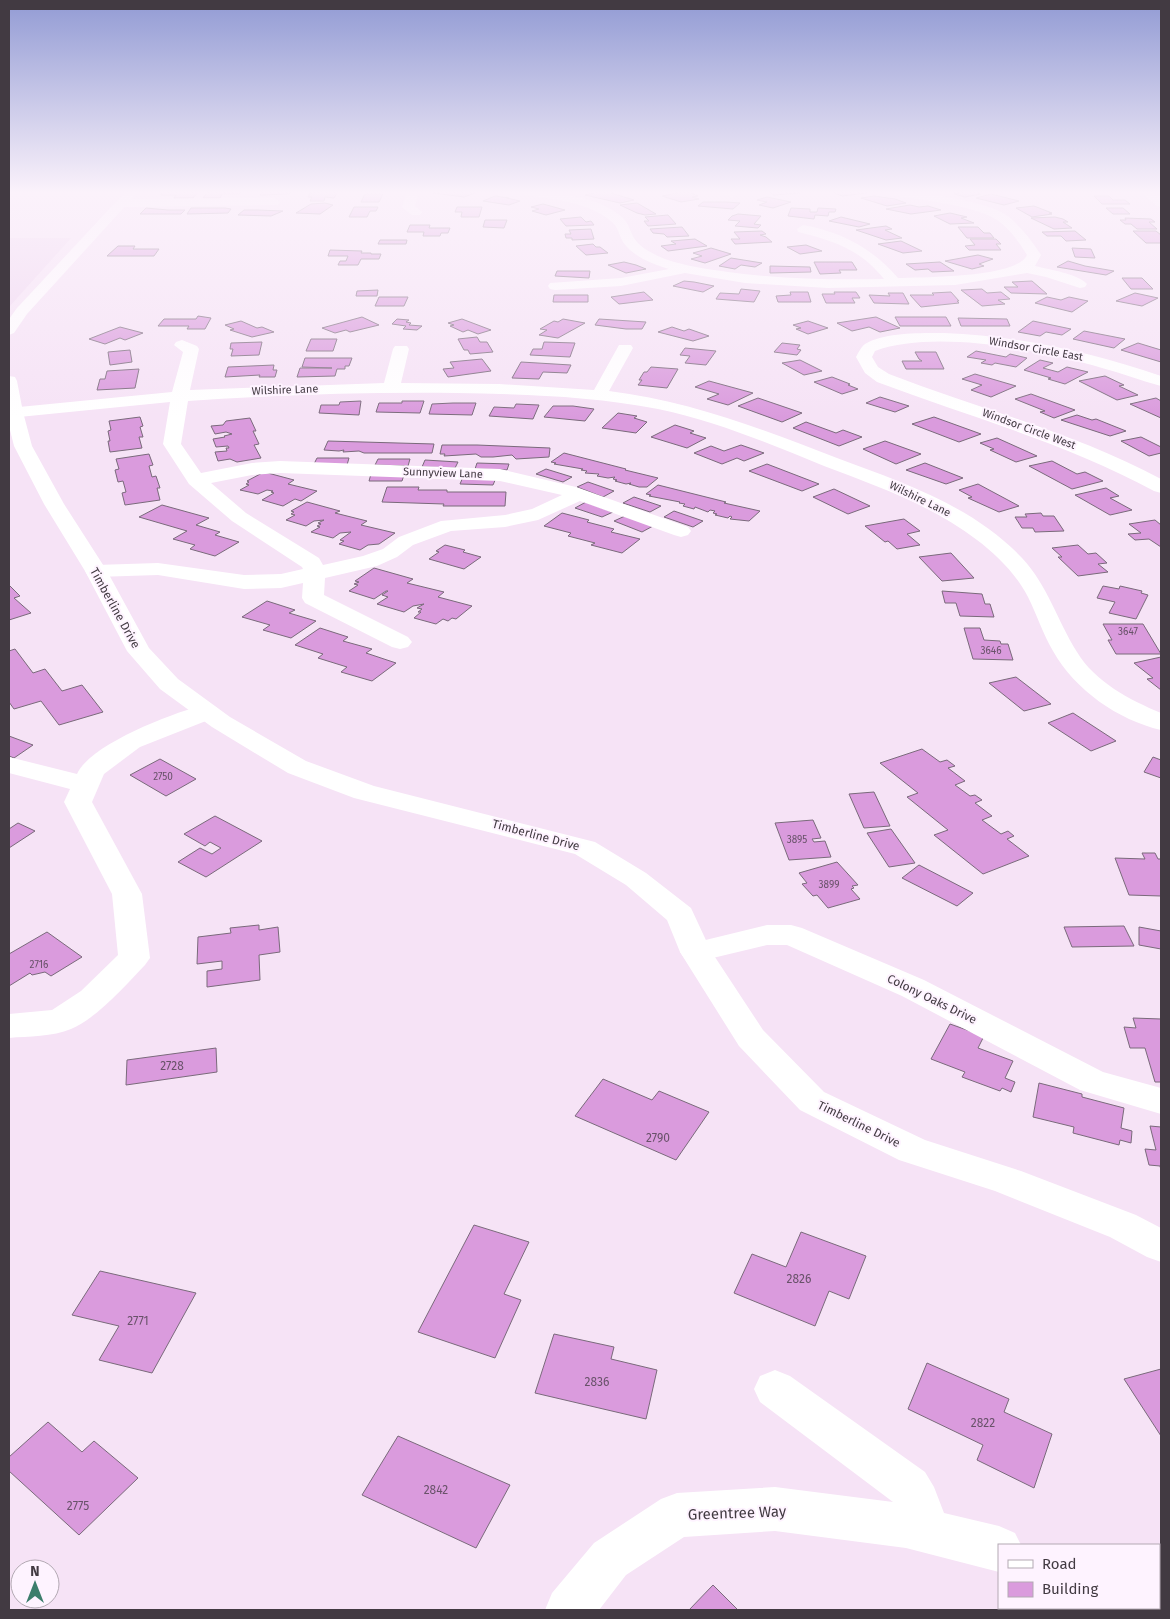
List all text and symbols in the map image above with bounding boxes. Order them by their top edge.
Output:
street label: Windsor Circle East [988,334,1084,364]
street label: Wilshire Lane [251,382,319,398]
street label: Windsor Circle West [980,406,1078,452]
street label: Sunnyview Lane [403,465,483,481]
street label: Wilshire Lane [887,479,953,519]
street label: Timberline Drive [87,565,143,651]
house number: 3647 [1118,626,1138,638]
house number: 3646 [981,645,1001,657]
house number: 2750 [153,771,173,783]
street label: Timberline Drive [491,817,581,853]
house number: 3895 [787,834,807,846]
house number: 3899 [819,879,839,891]
house number: 2716 [30,959,48,971]
street label: Colony Oaks Drive [885,971,979,1027]
house number: 2728 [160,1059,184,1073]
street label: Timberline Drive [815,1098,903,1150]
house number: 2790 [646,1131,670,1145]
house number: 2826 [787,1272,811,1286]
house number: 2771 [127,1314,149,1328]
house number: 2836 [585,1375,609,1389]
house number: 2822 [971,1416,995,1430]
house number: 2842 [424,1483,448,1497]
house number: 2775 [67,1499,89,1513]
street label: Greentree Way [688,1502,787,1524]
legend [998,1544,1160,1609]
text: Road [1042,1555,1077,1573]
north arrow [10,1559,60,1609]
text: N [30,1563,40,1580]
text: Building [1042,1580,1098,1598]

